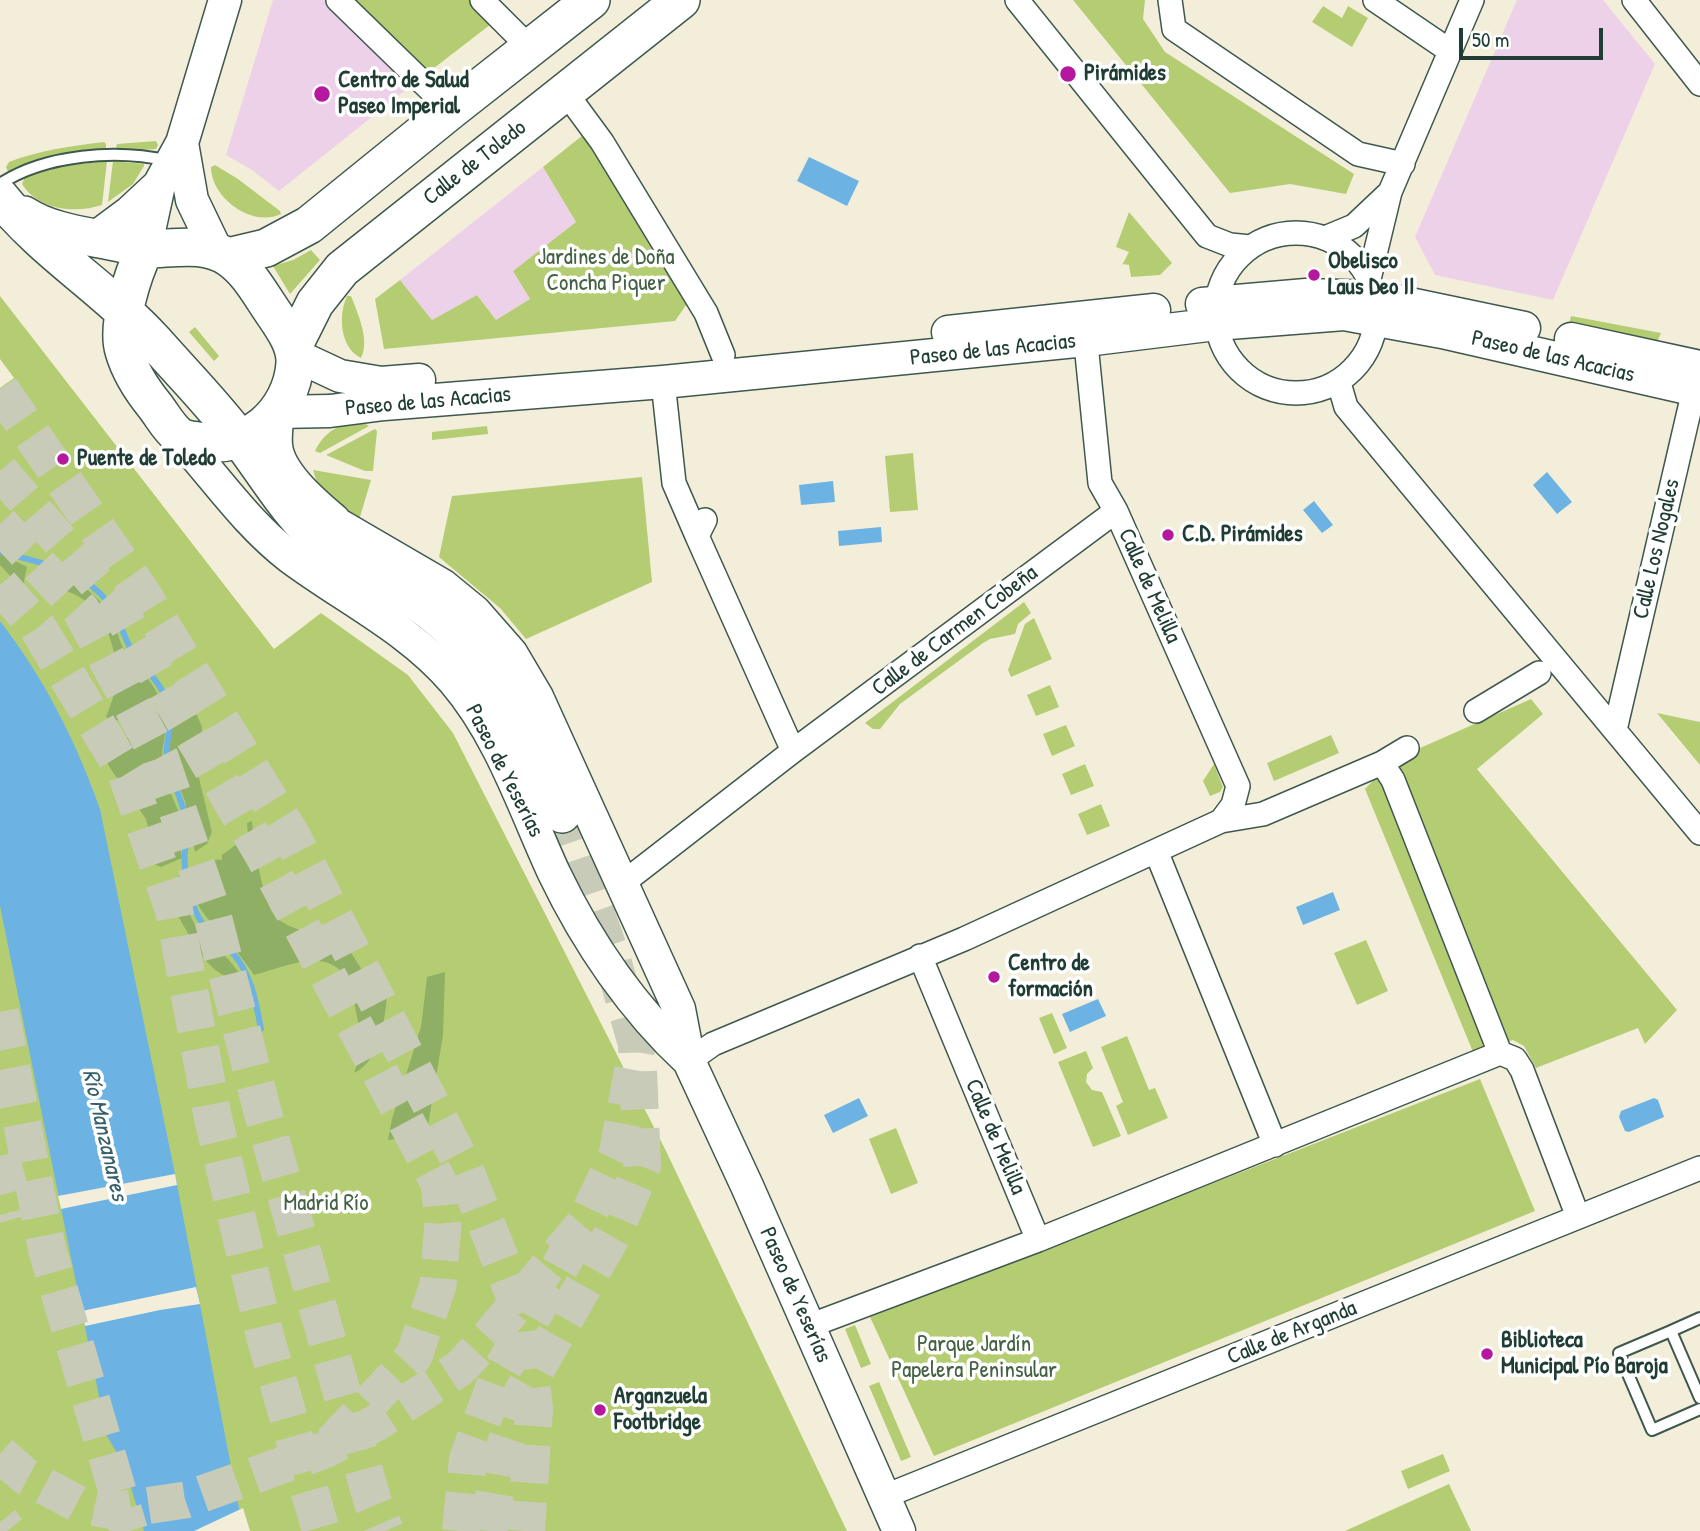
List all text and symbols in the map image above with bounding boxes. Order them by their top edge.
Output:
scale bar [1462,14,1606,58]
text: 50 m [1472,25,1509,54]
place label: Pirámides [1084,60,1166,88]
marker: Pirámides [1058,64,1078,84]
place label: Centro de Salud Paseo Imperial [338,67,469,121]
marker: Centro de Salud Paseo Imperial [312,84,332,104]
street label: Calle de Toledo [418,114,532,212]
park label: Jardines de Doña Concha Piquer [537,244,675,298]
place label: Obelisco Laus Deo II [1328,248,1414,302]
marker: Obelisco Laus Deo II [1306,267,1322,283]
street label: Paseo de las Acacias [1469,325,1637,389]
street label: Paseo de las Acacias [909,328,1077,372]
street label: Paseo de las Acacias [344,381,512,423]
place label: Puente de Toledo [77,445,216,473]
marker: Puente de Toledo [55,451,71,467]
street label: Calle Los Nogales [1627,476,1687,622]
place label: C.D. Pirámides [1182,521,1303,549]
street label: Calle de Melilla [1111,524,1187,648]
marker: C.D. Pirámides [1160,527,1176,543]
street label: Calle de Carmen Cobeña [867,560,1043,702]
street label: Paseo de Yeserías [459,700,549,842]
place label: Centro de formación [1008,950,1093,1004]
marker: Centro de formación [986,969,1002,985]
water label: Río Manzanares [75,1066,133,1204]
street label: Calle de Melilla [958,1075,1032,1199]
park label: Madrid Río [284,1190,368,1218]
street label: Paseo de Yeserías [753,1223,837,1367]
street label: Calle de Arganda [1223,1295,1361,1371]
place label: Biblioteca Municipal Pío Baroja [1501,1327,1668,1381]
park label: Parque Jardín Papelera Peninsular [891,1331,1057,1385]
marker: Biblioteca Municipal Pío Baroja [1479,1346,1495,1362]
place label: Arganzuela Footbridge [614,1383,707,1437]
marker: Arganzuela Footbridge [592,1402,608,1418]

